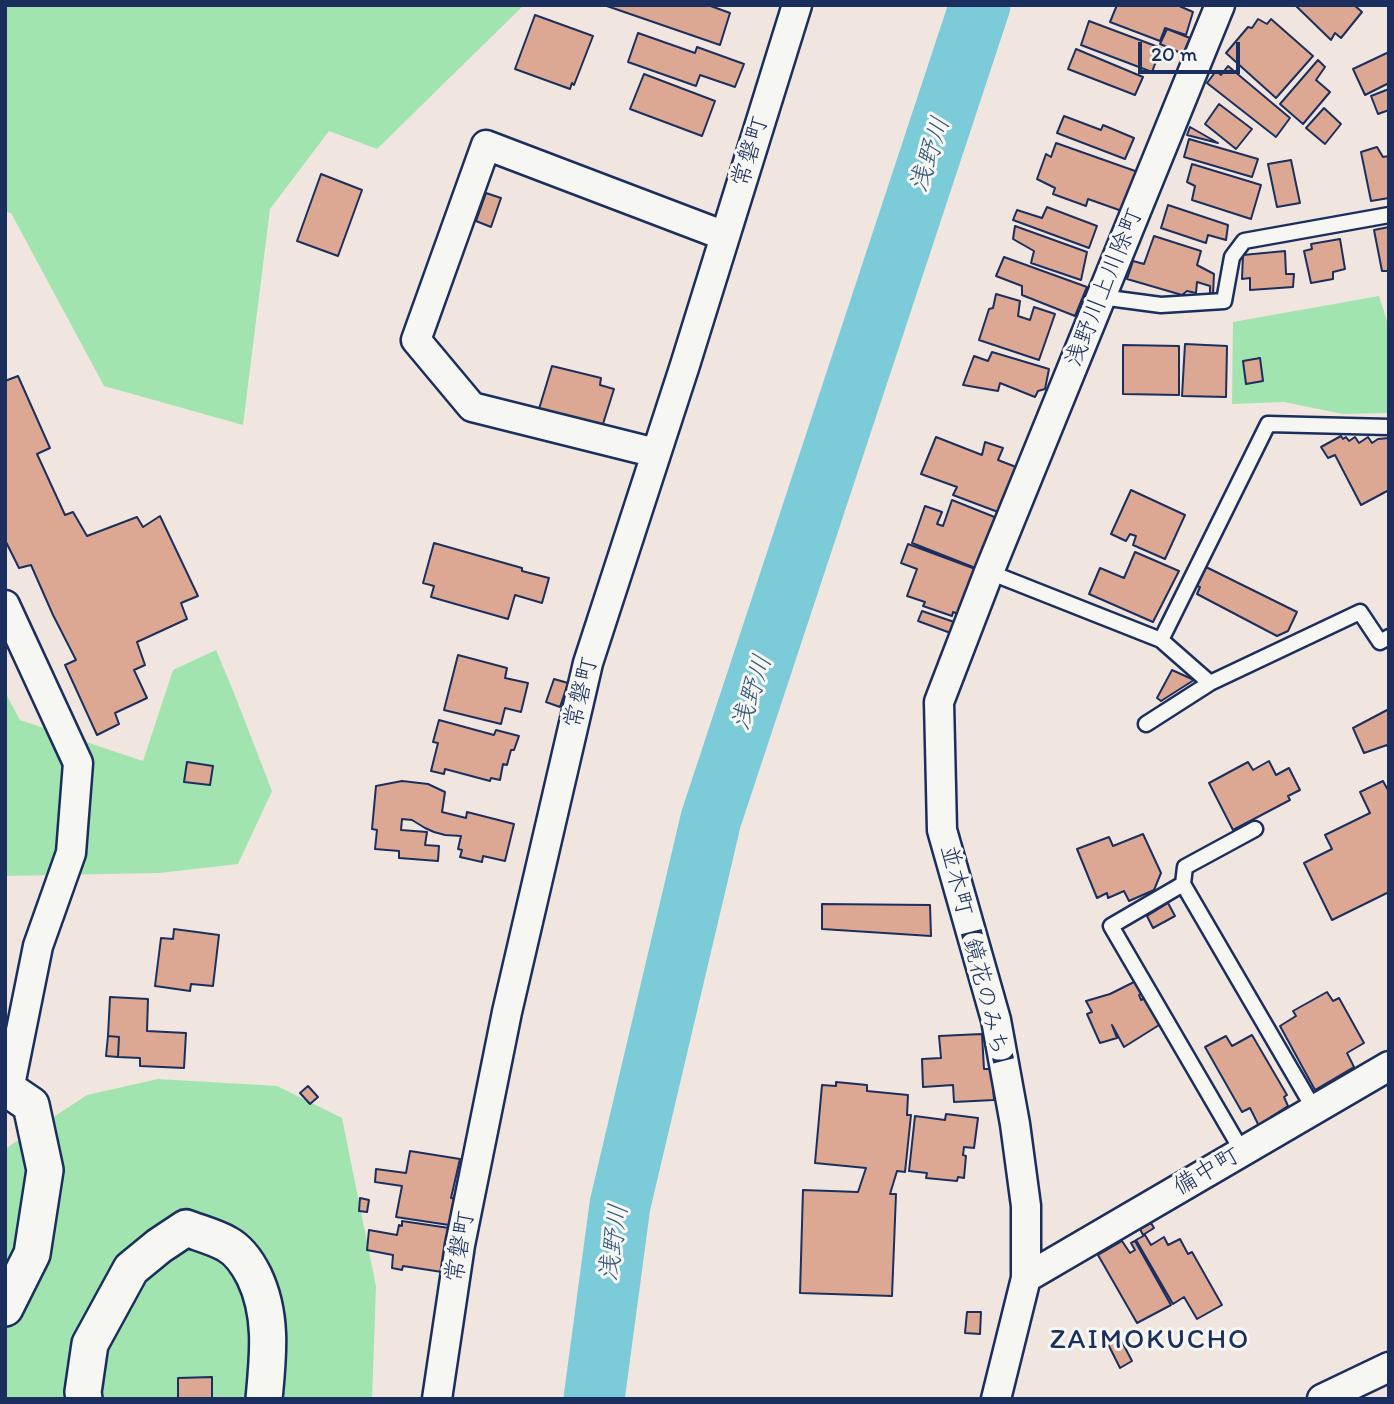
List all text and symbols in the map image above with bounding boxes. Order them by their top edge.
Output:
scale bar [1142,28,1244,72]
text: 20 m [1151,41,1197,66]
street label: 常磐町 [727,113,775,191]
water label: 浅野川 [904,113,958,197]
street label: 浅野川上川除町 [1060,205,1150,371]
water label: 浅野川 [726,651,780,735]
street label: 常磐町 [559,655,605,731]
street label: 並木町【鏡花のみち】 [933,842,1019,1082]
street label: 備中町 [1169,1142,1245,1202]
water label: 浅野川 [594,1202,636,1284]
street label: 常磐町 [441,1209,481,1285]
district label: ZAIMOKUCHO [1052,1324,1248,1358]

